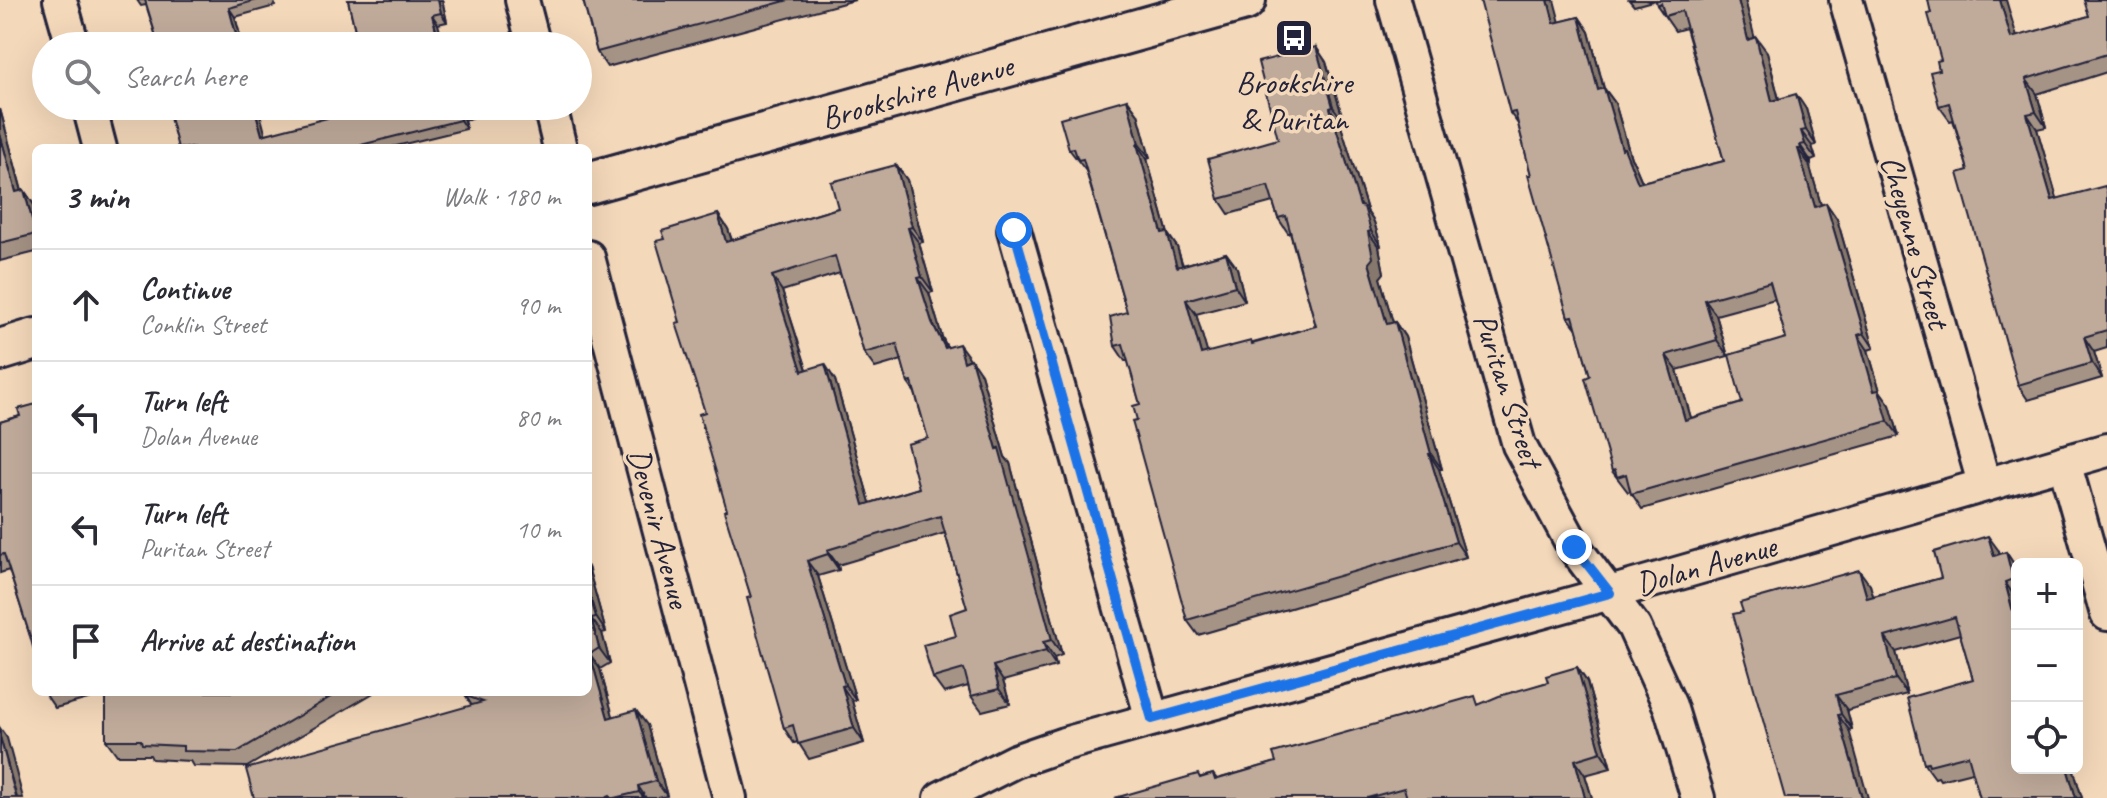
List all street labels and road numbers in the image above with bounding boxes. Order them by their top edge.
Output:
street label: Brookshire Avenue [816,44,1020,139]
street label: Cheyenne Street [1871,151,1960,336]
street label: Puritan Street [1464,308,1553,476]
street label: Devenir Avenue [618,444,701,615]
street label: Dolan Avenue [1631,525,1783,605]

